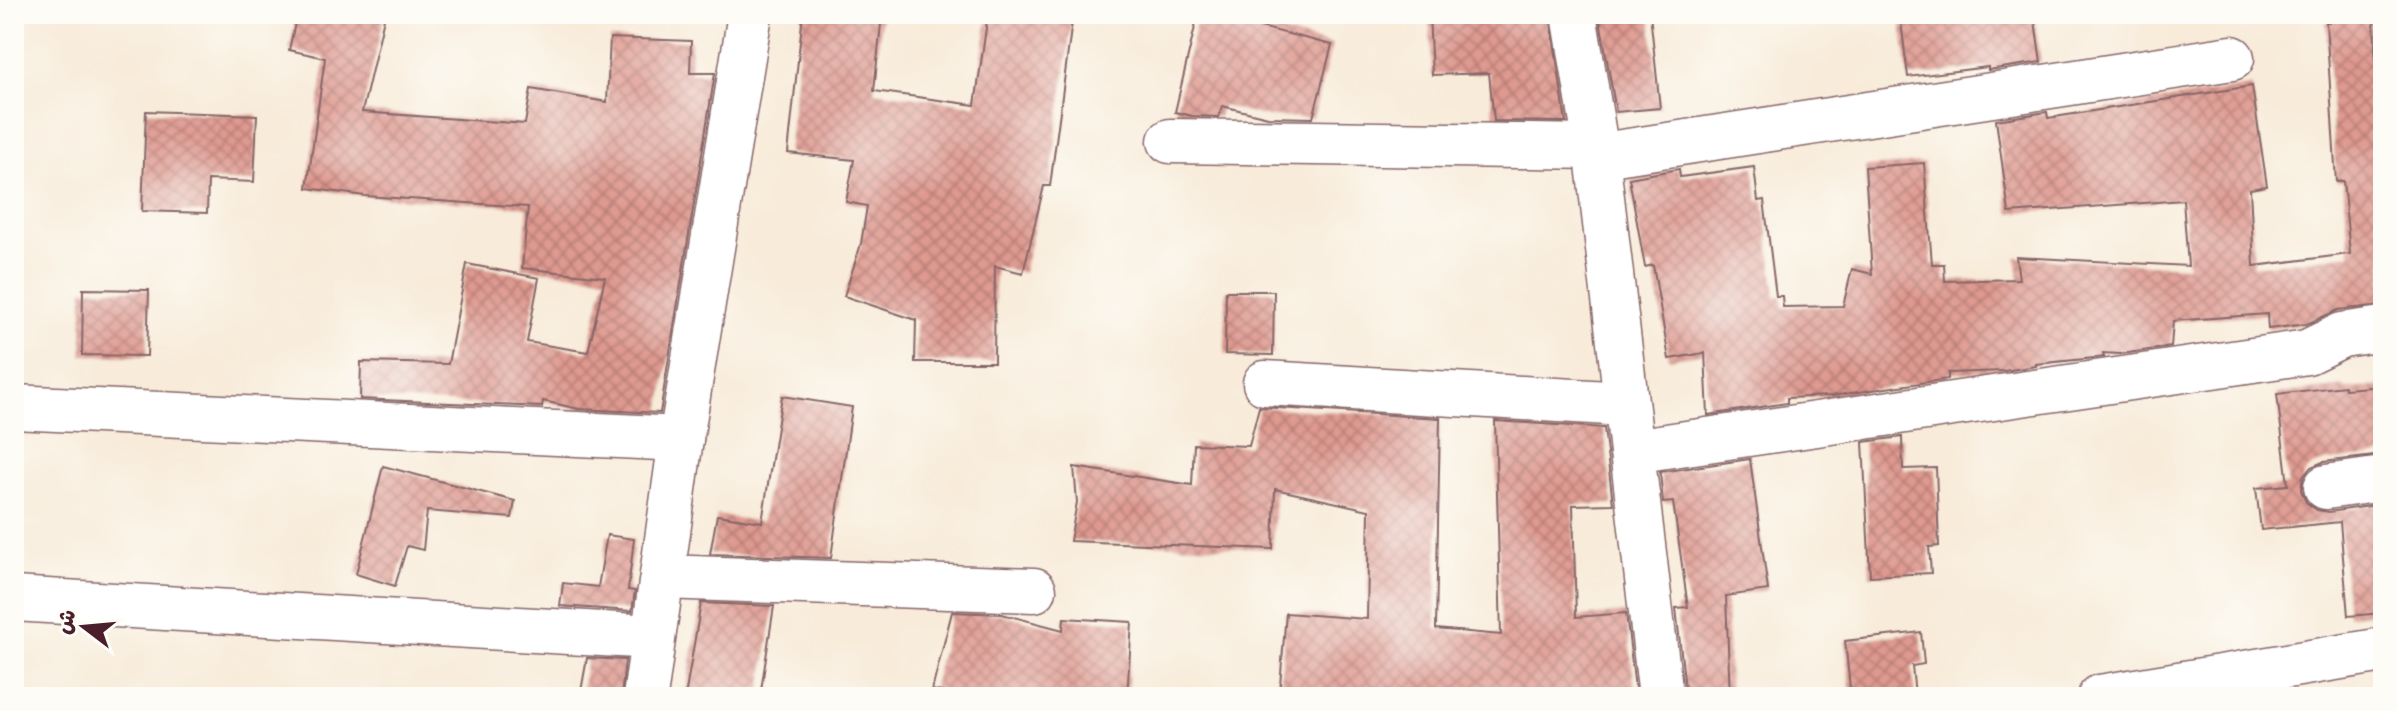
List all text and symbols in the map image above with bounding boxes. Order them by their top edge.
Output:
north arrow [44,587,124,667]
text: ش [47,606,83,637]

